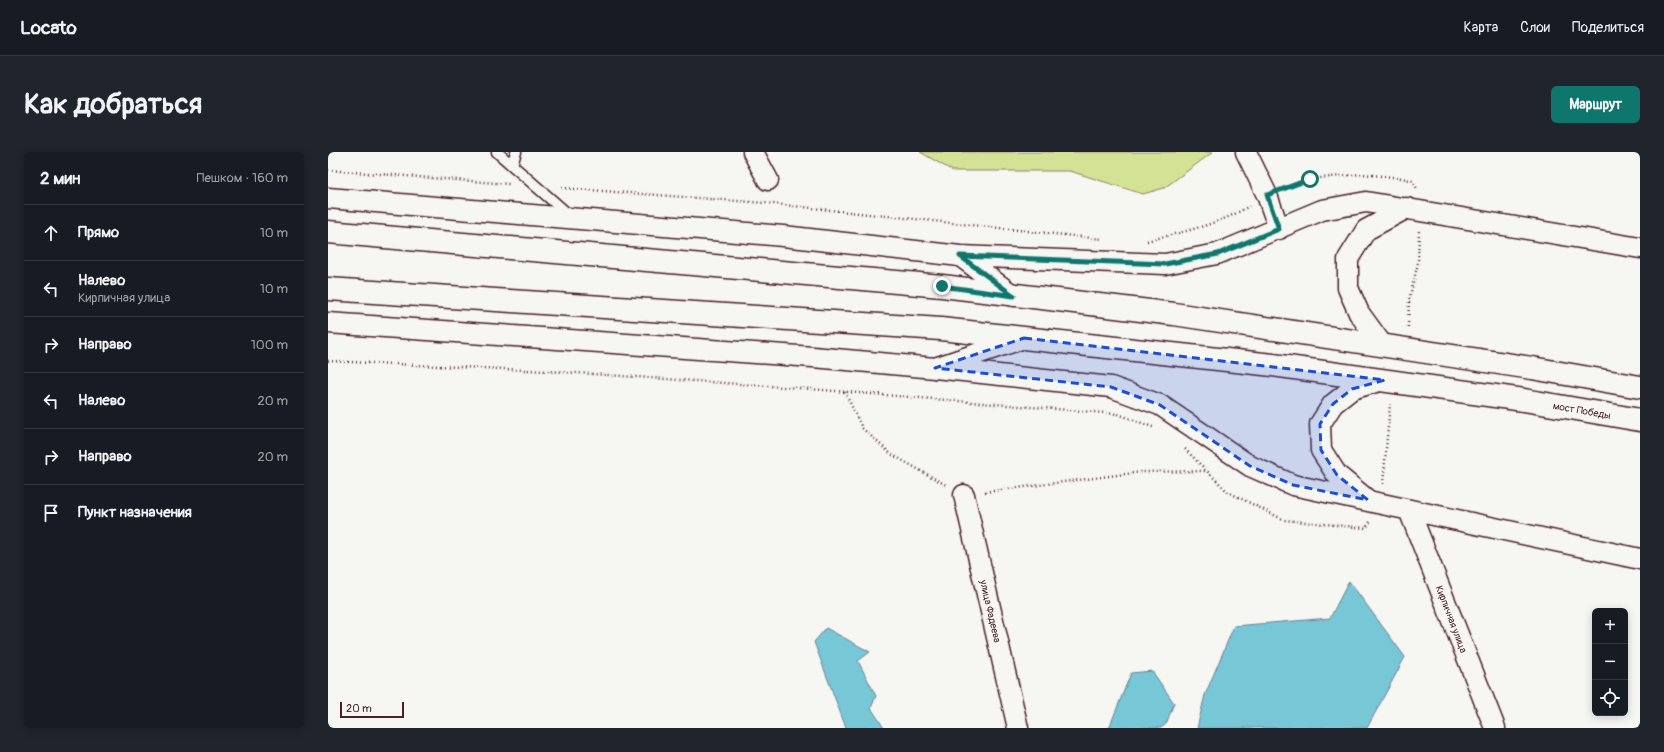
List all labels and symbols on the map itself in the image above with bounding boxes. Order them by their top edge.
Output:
route start [1301,170,1319,188]
route end [933,277,951,295]
street label: мост Победы [1552,400,1612,422]
street label: улица Фадеева [977,578,1003,644]
street label: Кирпичная улица [1433,584,1470,655]
scale bar [340,700,404,719]

